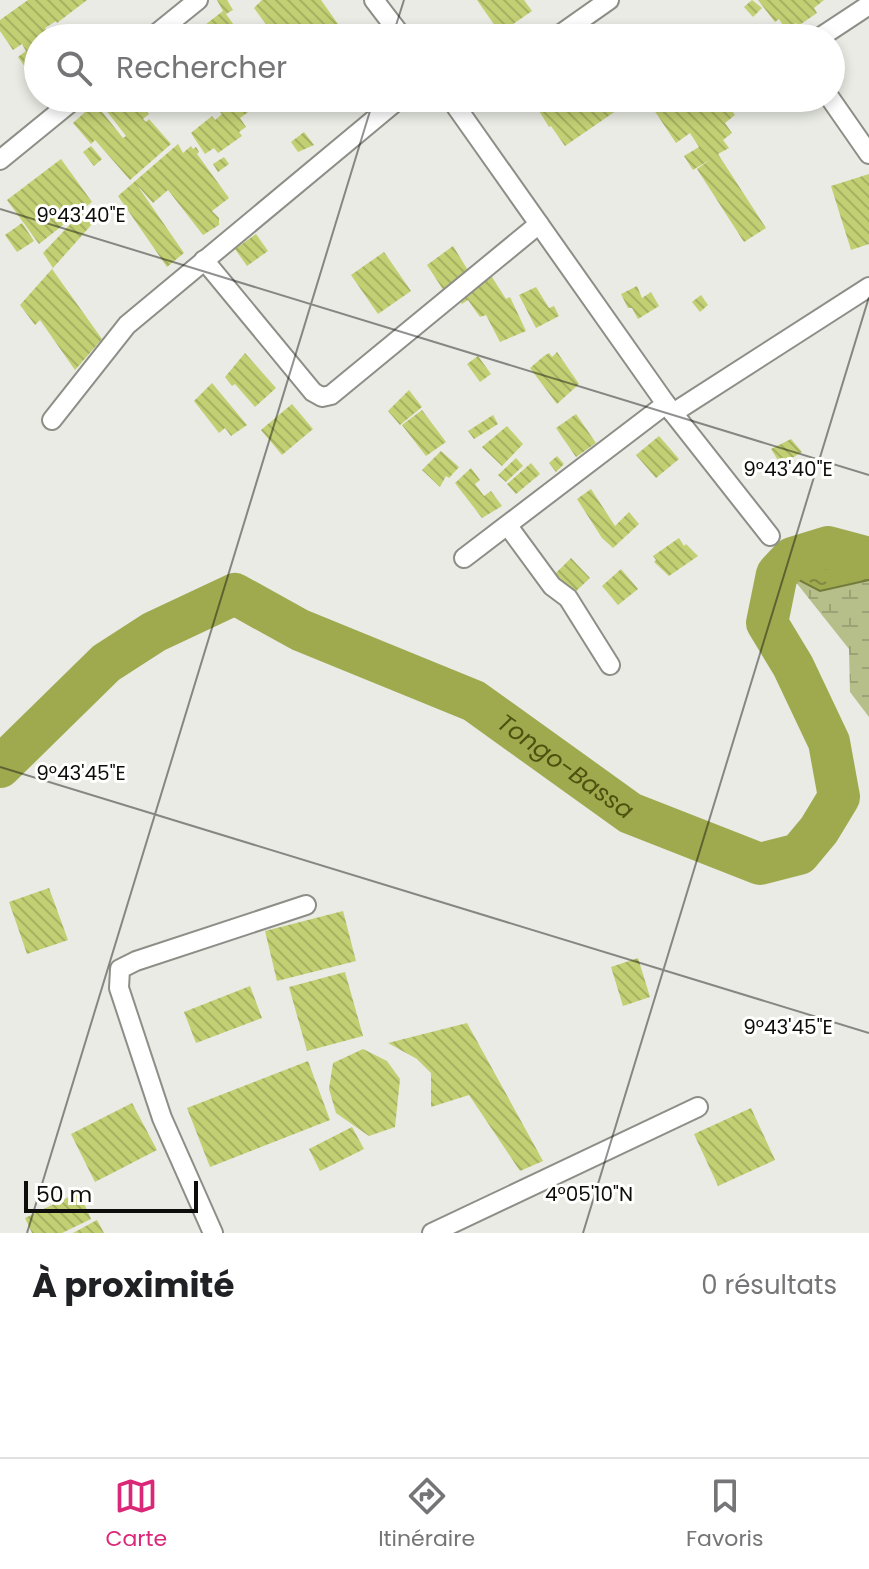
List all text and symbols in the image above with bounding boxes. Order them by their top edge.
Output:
search box [24,24,845,112]
icon: search [52,46,96,90]
text: Rechercher [116,46,287,89]
text: 9°43'40"E [36,201,126,229]
text: 9°43'40"E [743,455,833,483]
water label: Tongo-Bassa [491,706,641,827]
text: 9°43'45"E [36,759,126,787]
text: 9°43'45"E [743,1013,833,1041]
scale bar [24,1177,198,1213]
text: 50 m [36,1179,92,1210]
text: 4°05'10"N [545,1180,633,1208]
text: À proximité [32,1261,234,1309]
text: 0 résultats [701,1267,837,1303]
tab: Carte [105,1474,167,1555]
tab: Itinéraire [378,1474,475,1555]
tab: Favoris [686,1474,764,1555]

